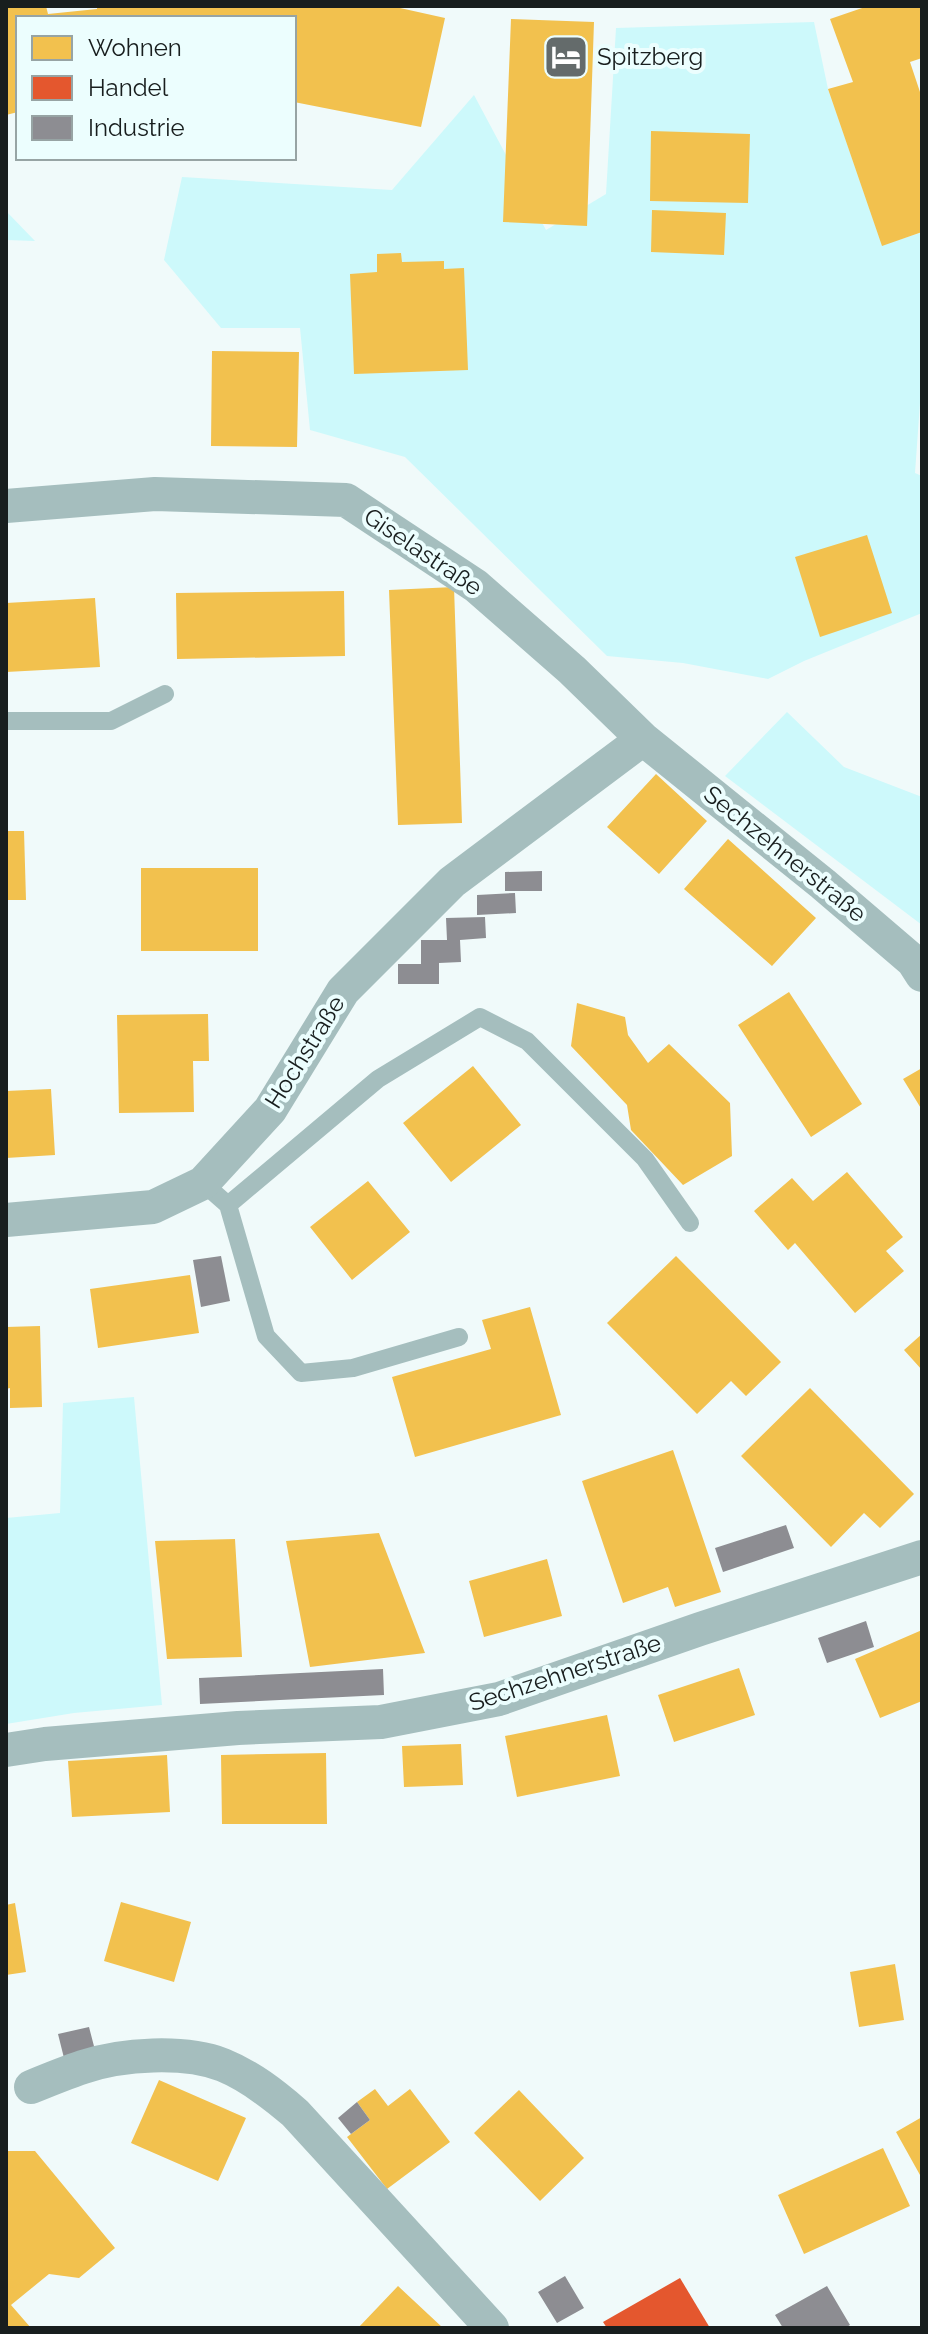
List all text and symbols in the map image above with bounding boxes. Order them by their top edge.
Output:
legend [16,16,296,160]
text: Wohnen [88,33,182,62]
hotel icon: Spitzberg [542,33,590,81]
place label: Spitzberg [597,42,703,71]
text: Handel [88,73,169,102]
text: Industrie [88,113,185,142]
street label: Giselastraße [359,502,488,602]
street label: Sechzehnerstraße [698,779,872,928]
street label: Hochstraße [259,990,351,1113]
street label: Sechzehnerstraße [465,1628,665,1717]

